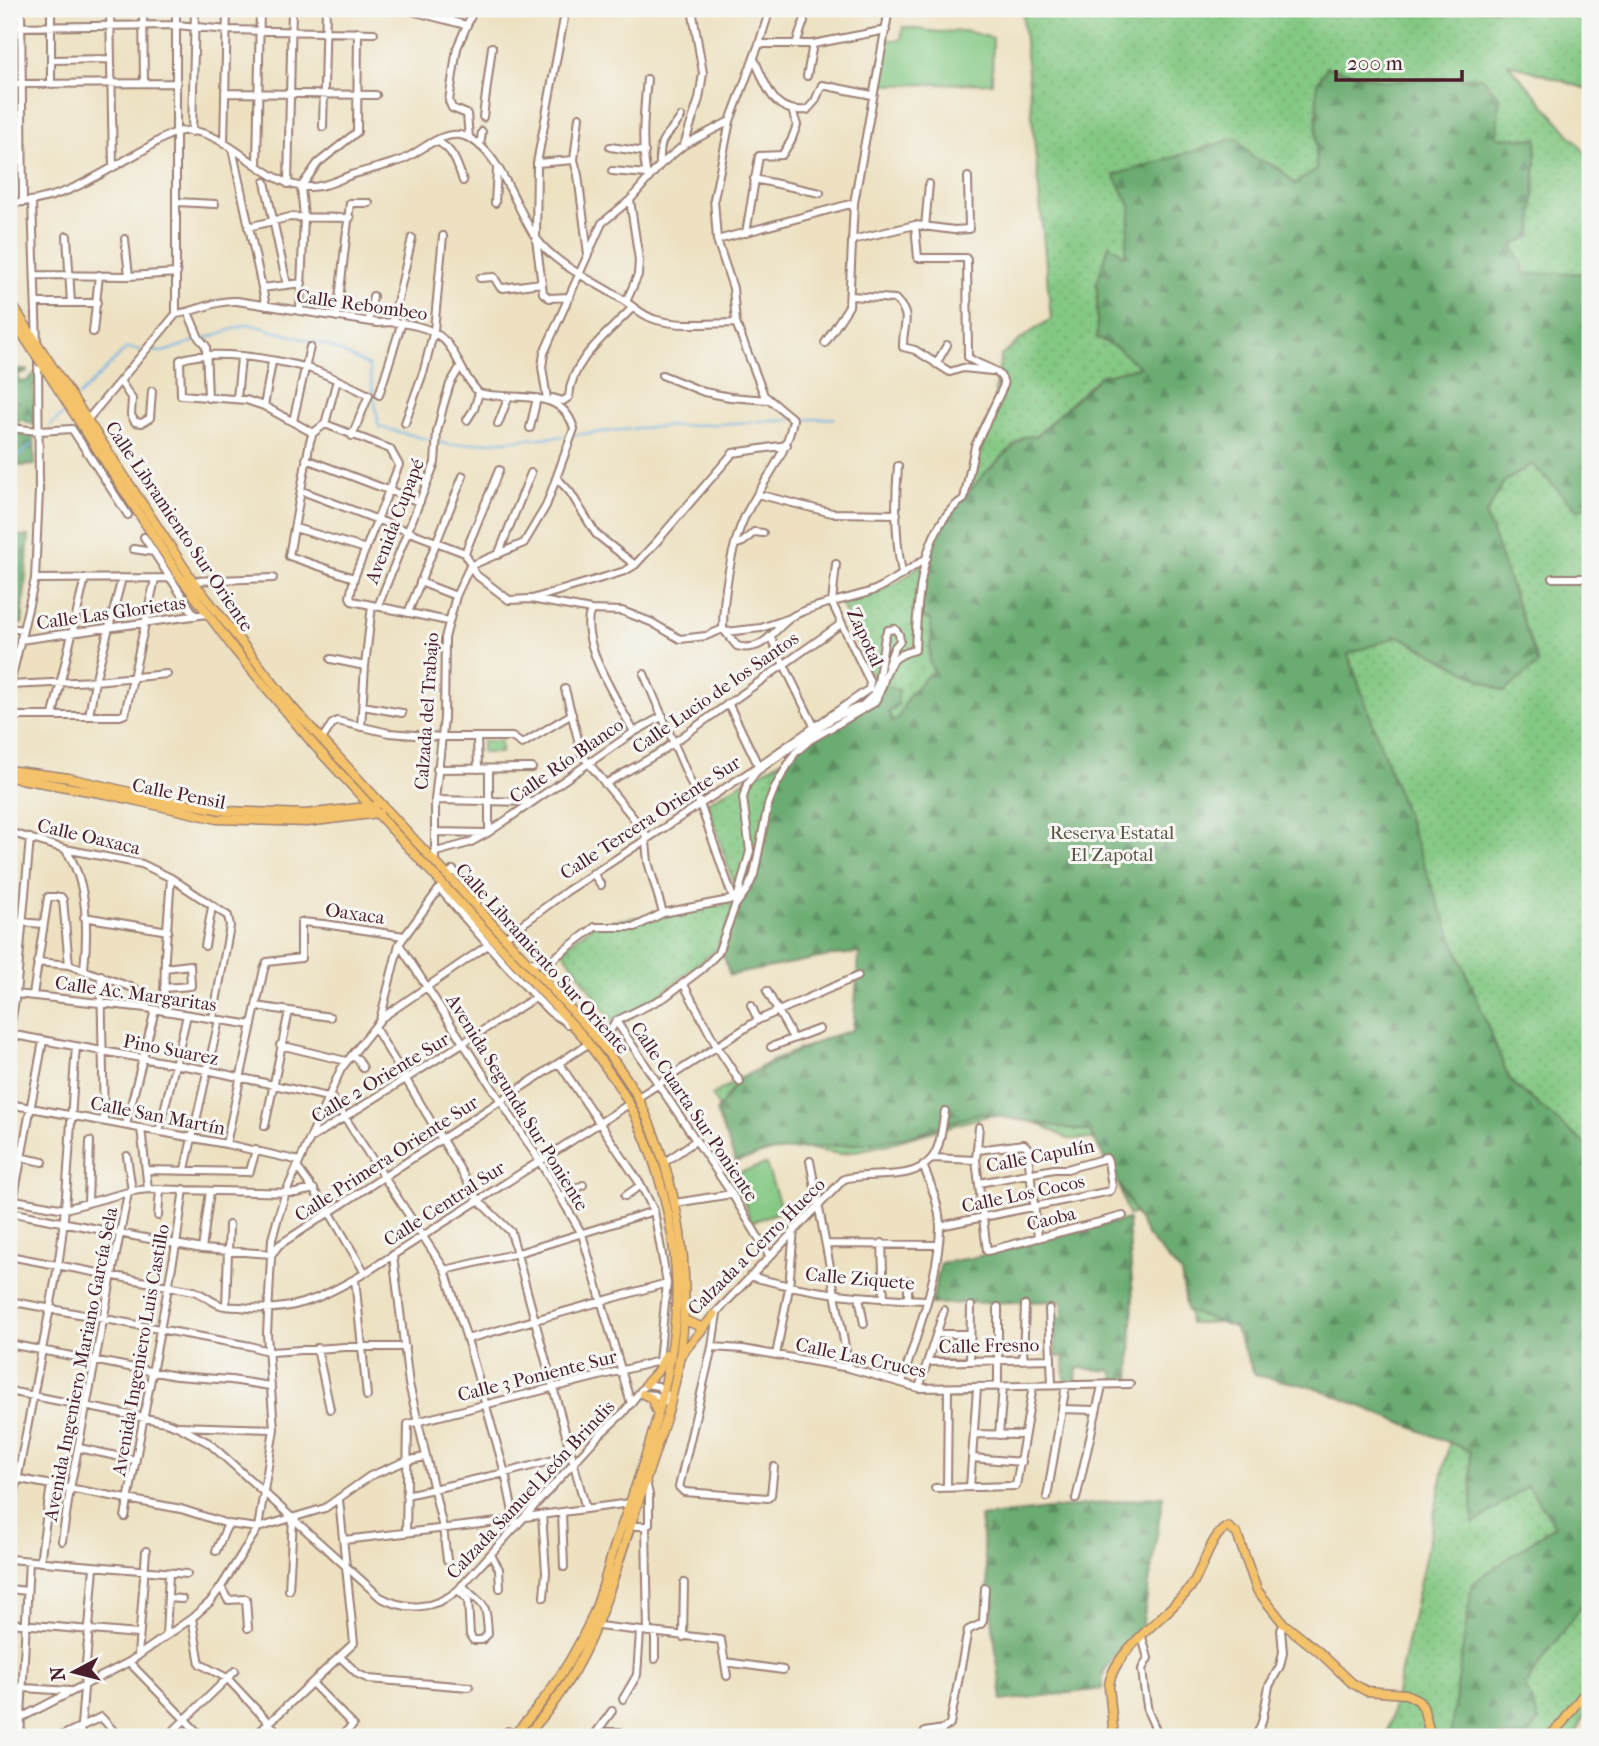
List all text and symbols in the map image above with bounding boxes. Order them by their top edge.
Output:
scale bar [1336,38,1462,82]
text: 200 m [1347,51,1403,75]
street label: Calle Rebombeo [295,285,429,325]
street label: Calle Libramiento Sur Oriente [100,417,258,636]
street label: Avenida Cupapé [361,456,429,588]
street label: Calle Las Glorietas [35,592,187,634]
street label: Zapotal [842,605,888,670]
street label: Calle Lucio de los Santos [628,627,803,759]
street label: Calzada del Trabajo [411,631,443,791]
street label: Calle Río Blanco [505,713,628,808]
street label: Calle Tercera Oriente Sur [556,751,746,884]
street label: Calle Pensil [130,774,227,814]
street label: Calle Oaxaca [35,814,143,860]
park label: Reserva Estatal El Zapotal [1050,822,1174,866]
street label: Calle Libramiento Sur Oriente [451,859,634,1058]
street label: Oaxaca [324,899,386,929]
street label: Calle Ac. Margaritas [54,972,218,1016]
street label: Avenida Segunda Sur Poniente [441,989,593,1215]
street label: Calle Cuarta Sur Poniente [626,1018,762,1205]
street label: Calle 2 Oriente Sur [308,1028,454,1128]
street label: Pino Suarez [121,1030,220,1070]
street label: Calle Primera Oriente Sur [291,1091,483,1226]
street label: Calle San Martín [89,1092,227,1140]
street label: Calle Capulín [984,1135,1096,1177]
street label: Calle Central Sur [380,1156,510,1251]
street label: Calle Los Cocos [960,1170,1087,1218]
street label: Calzada a Cerro Hueco [684,1173,830,1320]
street label: Caoba [1024,1202,1078,1236]
street label: Avenida Ingeniero Mariano García Sela [40,1205,122,1524]
street label: Avenida Ingeniero Luis Castillo [108,1222,174,1479]
street label: Calle Ziquete [804,1263,916,1295]
street label: Calle Las Cruces [793,1333,928,1383]
street label: Calle Fresno [939,1334,1040,1358]
street label: Calle 3 Poniente Sur [455,1345,620,1406]
street label: Calzada Samuel León Brindis [442,1396,619,1584]
north arrow [38,1638,108,1708]
text: N [46,1665,70,1682]

